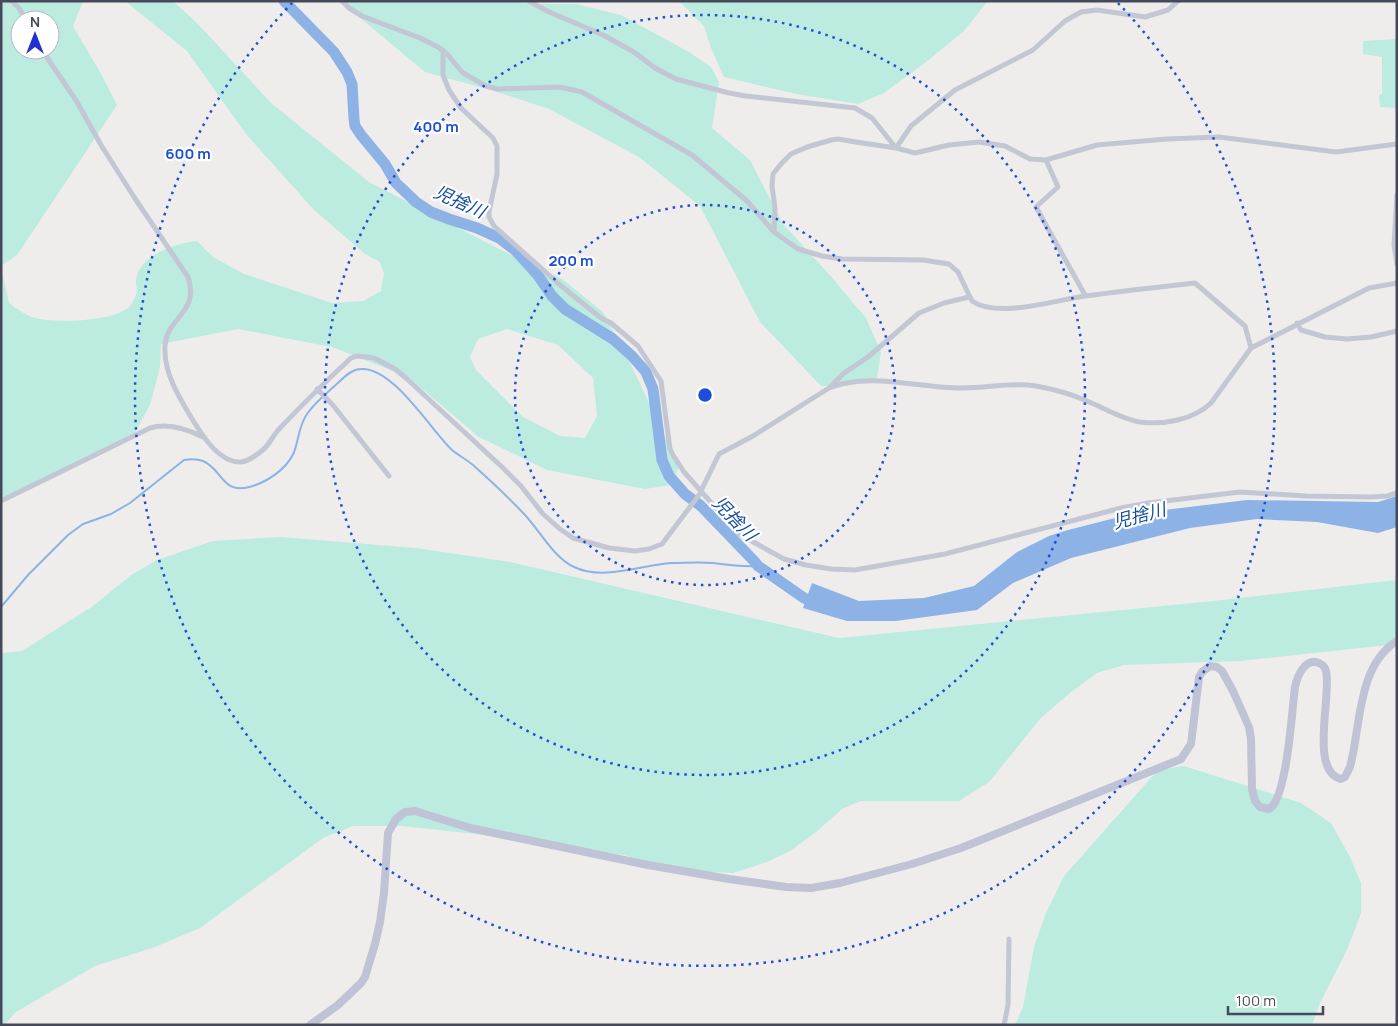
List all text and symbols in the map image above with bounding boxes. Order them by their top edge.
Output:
north arrow [10,10,60,60]
text: N [30,12,40,31]
text: 400 m [413,116,459,137]
text: 600 m [165,143,211,164]
water label: 児捨川 [430,179,491,224]
text: 200 m [548,250,594,271]
centre of rings [696,386,714,404]
water label: 児捨川 [708,490,764,547]
water label: 児捨川 [1110,496,1170,534]
scale bar [1228,984,1323,1016]
text: 100 m [1236,990,1276,1011]

